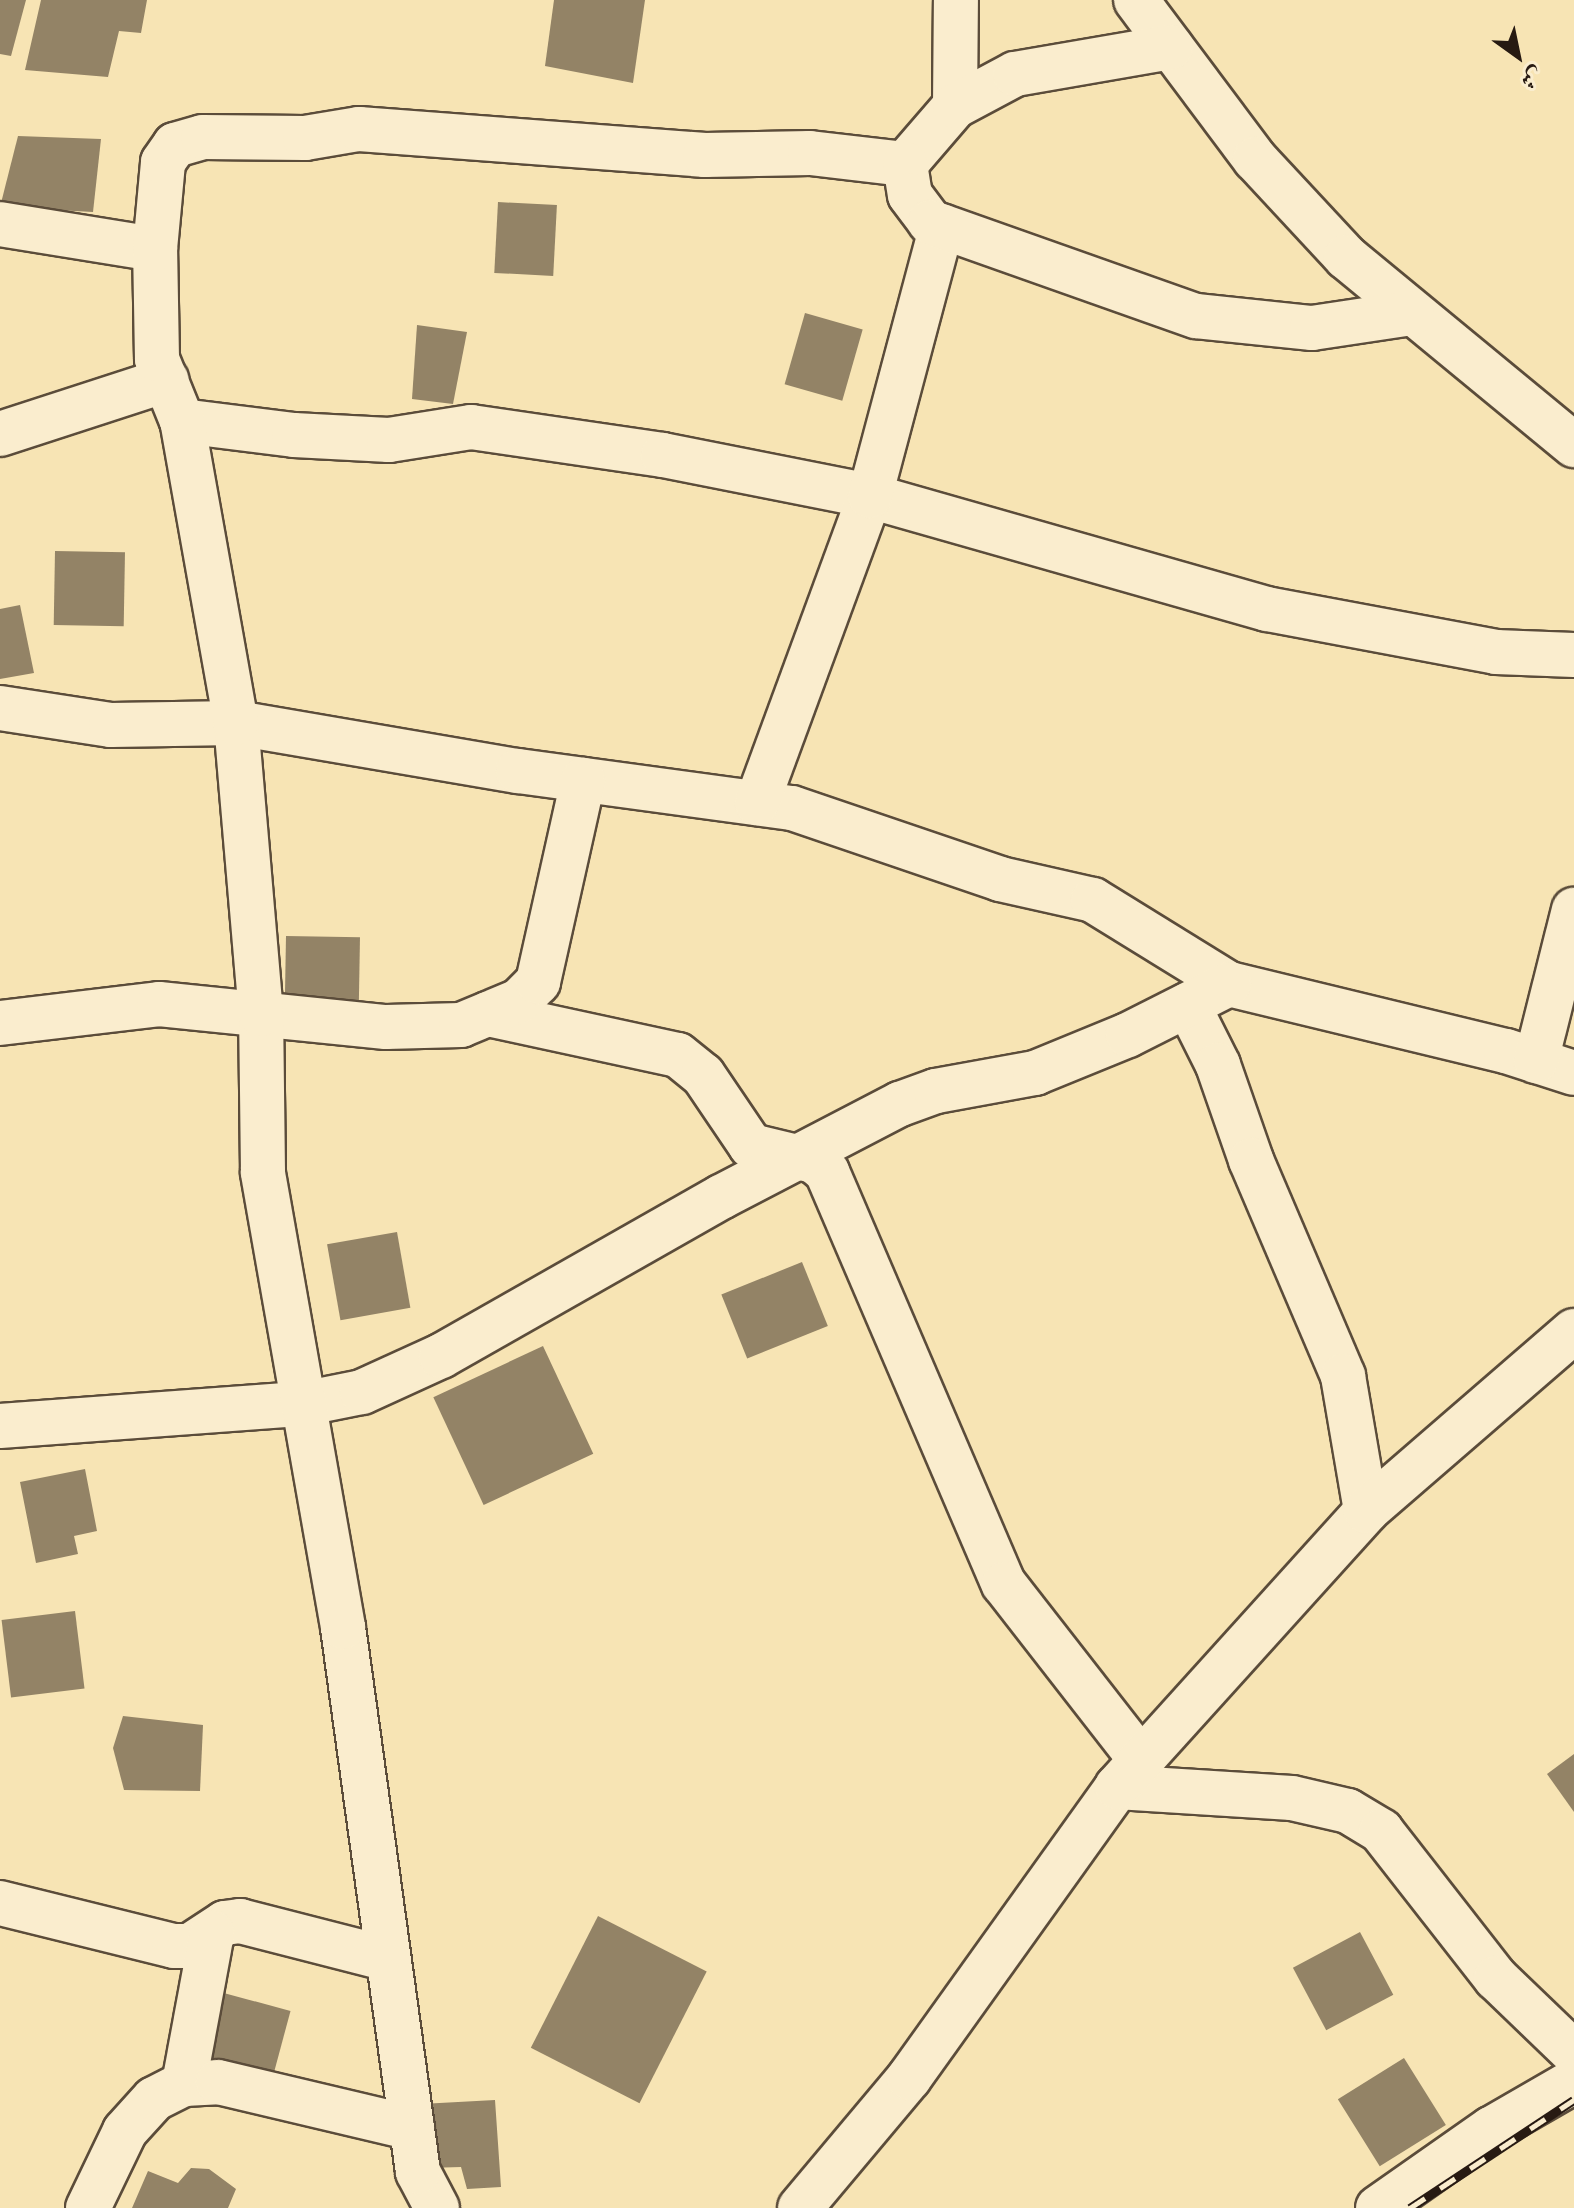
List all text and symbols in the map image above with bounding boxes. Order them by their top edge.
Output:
north arrow [1478,16,1558,96]
text: ش [1513,57,1549,95]

